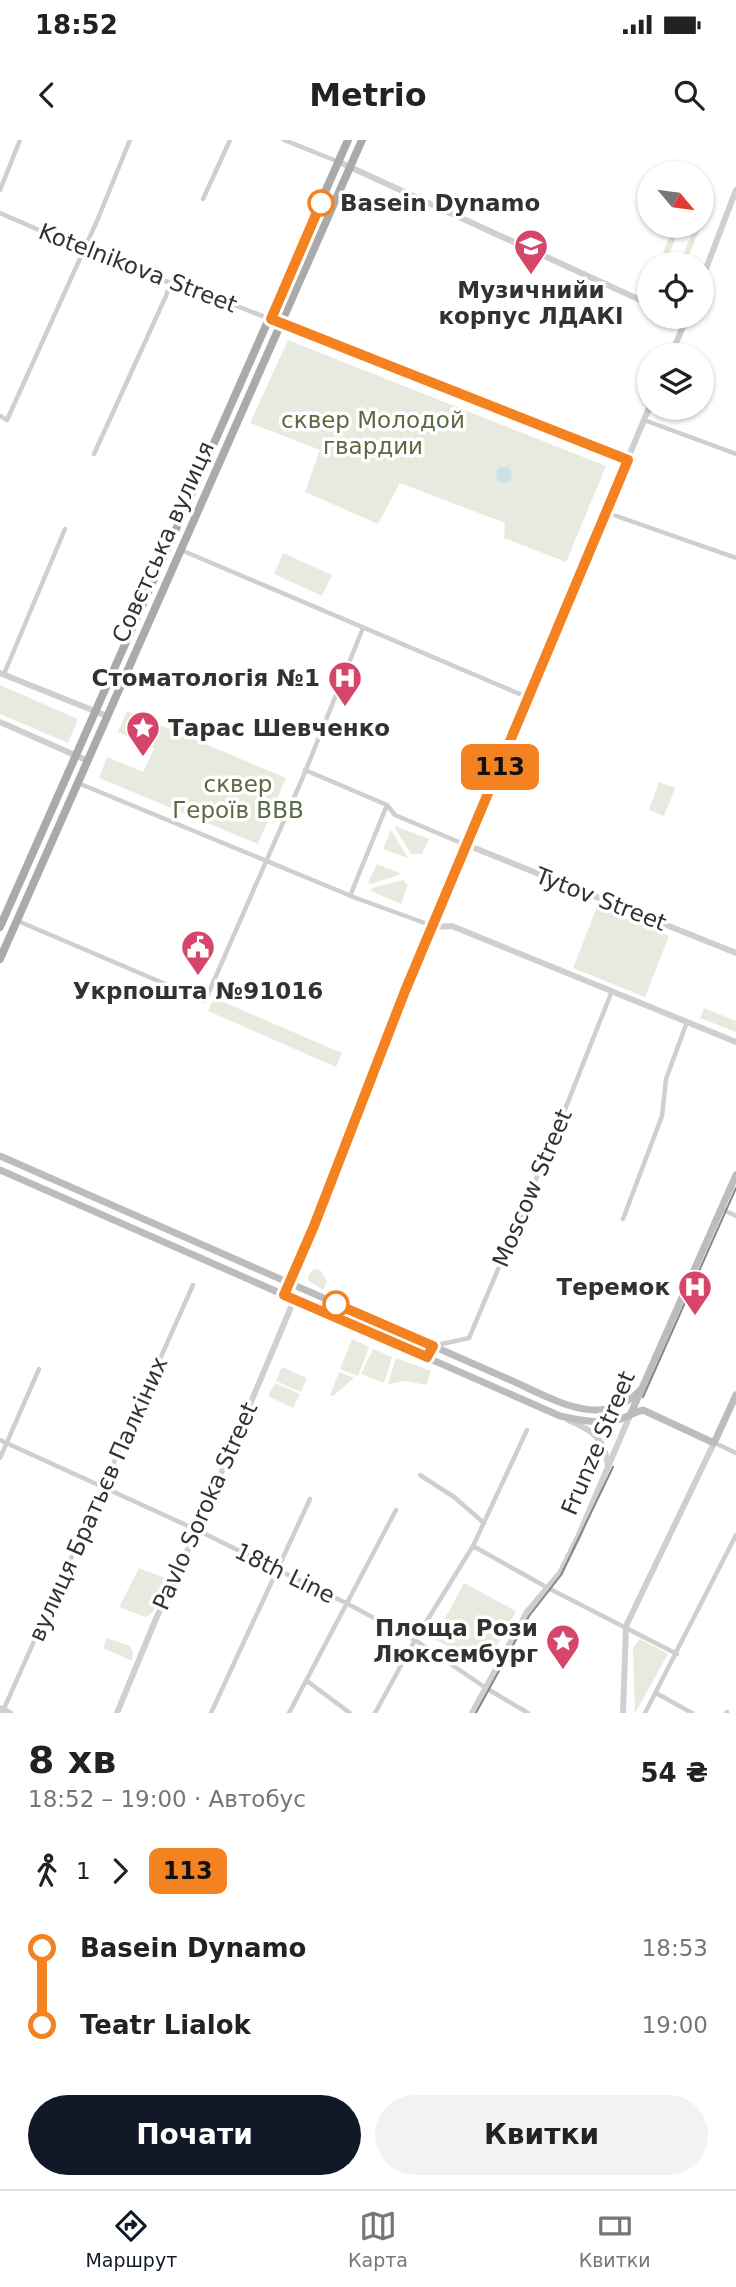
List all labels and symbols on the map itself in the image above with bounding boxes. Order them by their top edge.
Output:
north arrow [637,161,714,238]
marker: Basein Dynamo [308,190,334,216]
place label: Basein Dynamo [340,190,540,216]
street label: Kotelnikova Street [35,218,241,318]
school or university icon: Музичнийи корпус ЛДАКІ [512,227,550,276]
place label: Музичнийи корпус ЛДАКІ [438,277,624,329]
park label: сквер Молодой гвардии [281,407,465,459]
street label: Совєтська вулиця [107,437,219,647]
hospital icon: Стоматологія №1 [326,659,364,708]
place label: Стоматологія №1 [92,665,320,691]
place icon: Тарас Шевченко [124,709,162,758]
place label: Тарас Шевченко [168,715,390,741]
line badge: 113 [460,744,540,790]
park label: сквер Героїв ВВВ [172,771,304,823]
street label: Tytov Street [531,862,670,936]
public building icon: Укрпошта №91016 [179,928,217,977]
place label: Укрпошта №91016 [73,978,323,1004]
street label: Moscow Street [487,1105,577,1271]
hospital icon: Теремок [676,1268,714,1317]
place label: Теремок [556,1274,670,1300]
unlabelled marker [323,1291,349,1317]
street label: вулиця Братьєв Палкіних [23,1353,173,1645]
street label: Frunze Street [556,1367,640,1519]
street label: Pavlo Soroka Street [148,1398,262,1614]
street label: 18th Line [231,1538,339,1608]
place label: Площа Рози Люксембург [373,1615,538,1667]
place icon: Площа Рози Люксембург [544,1622,582,1671]

